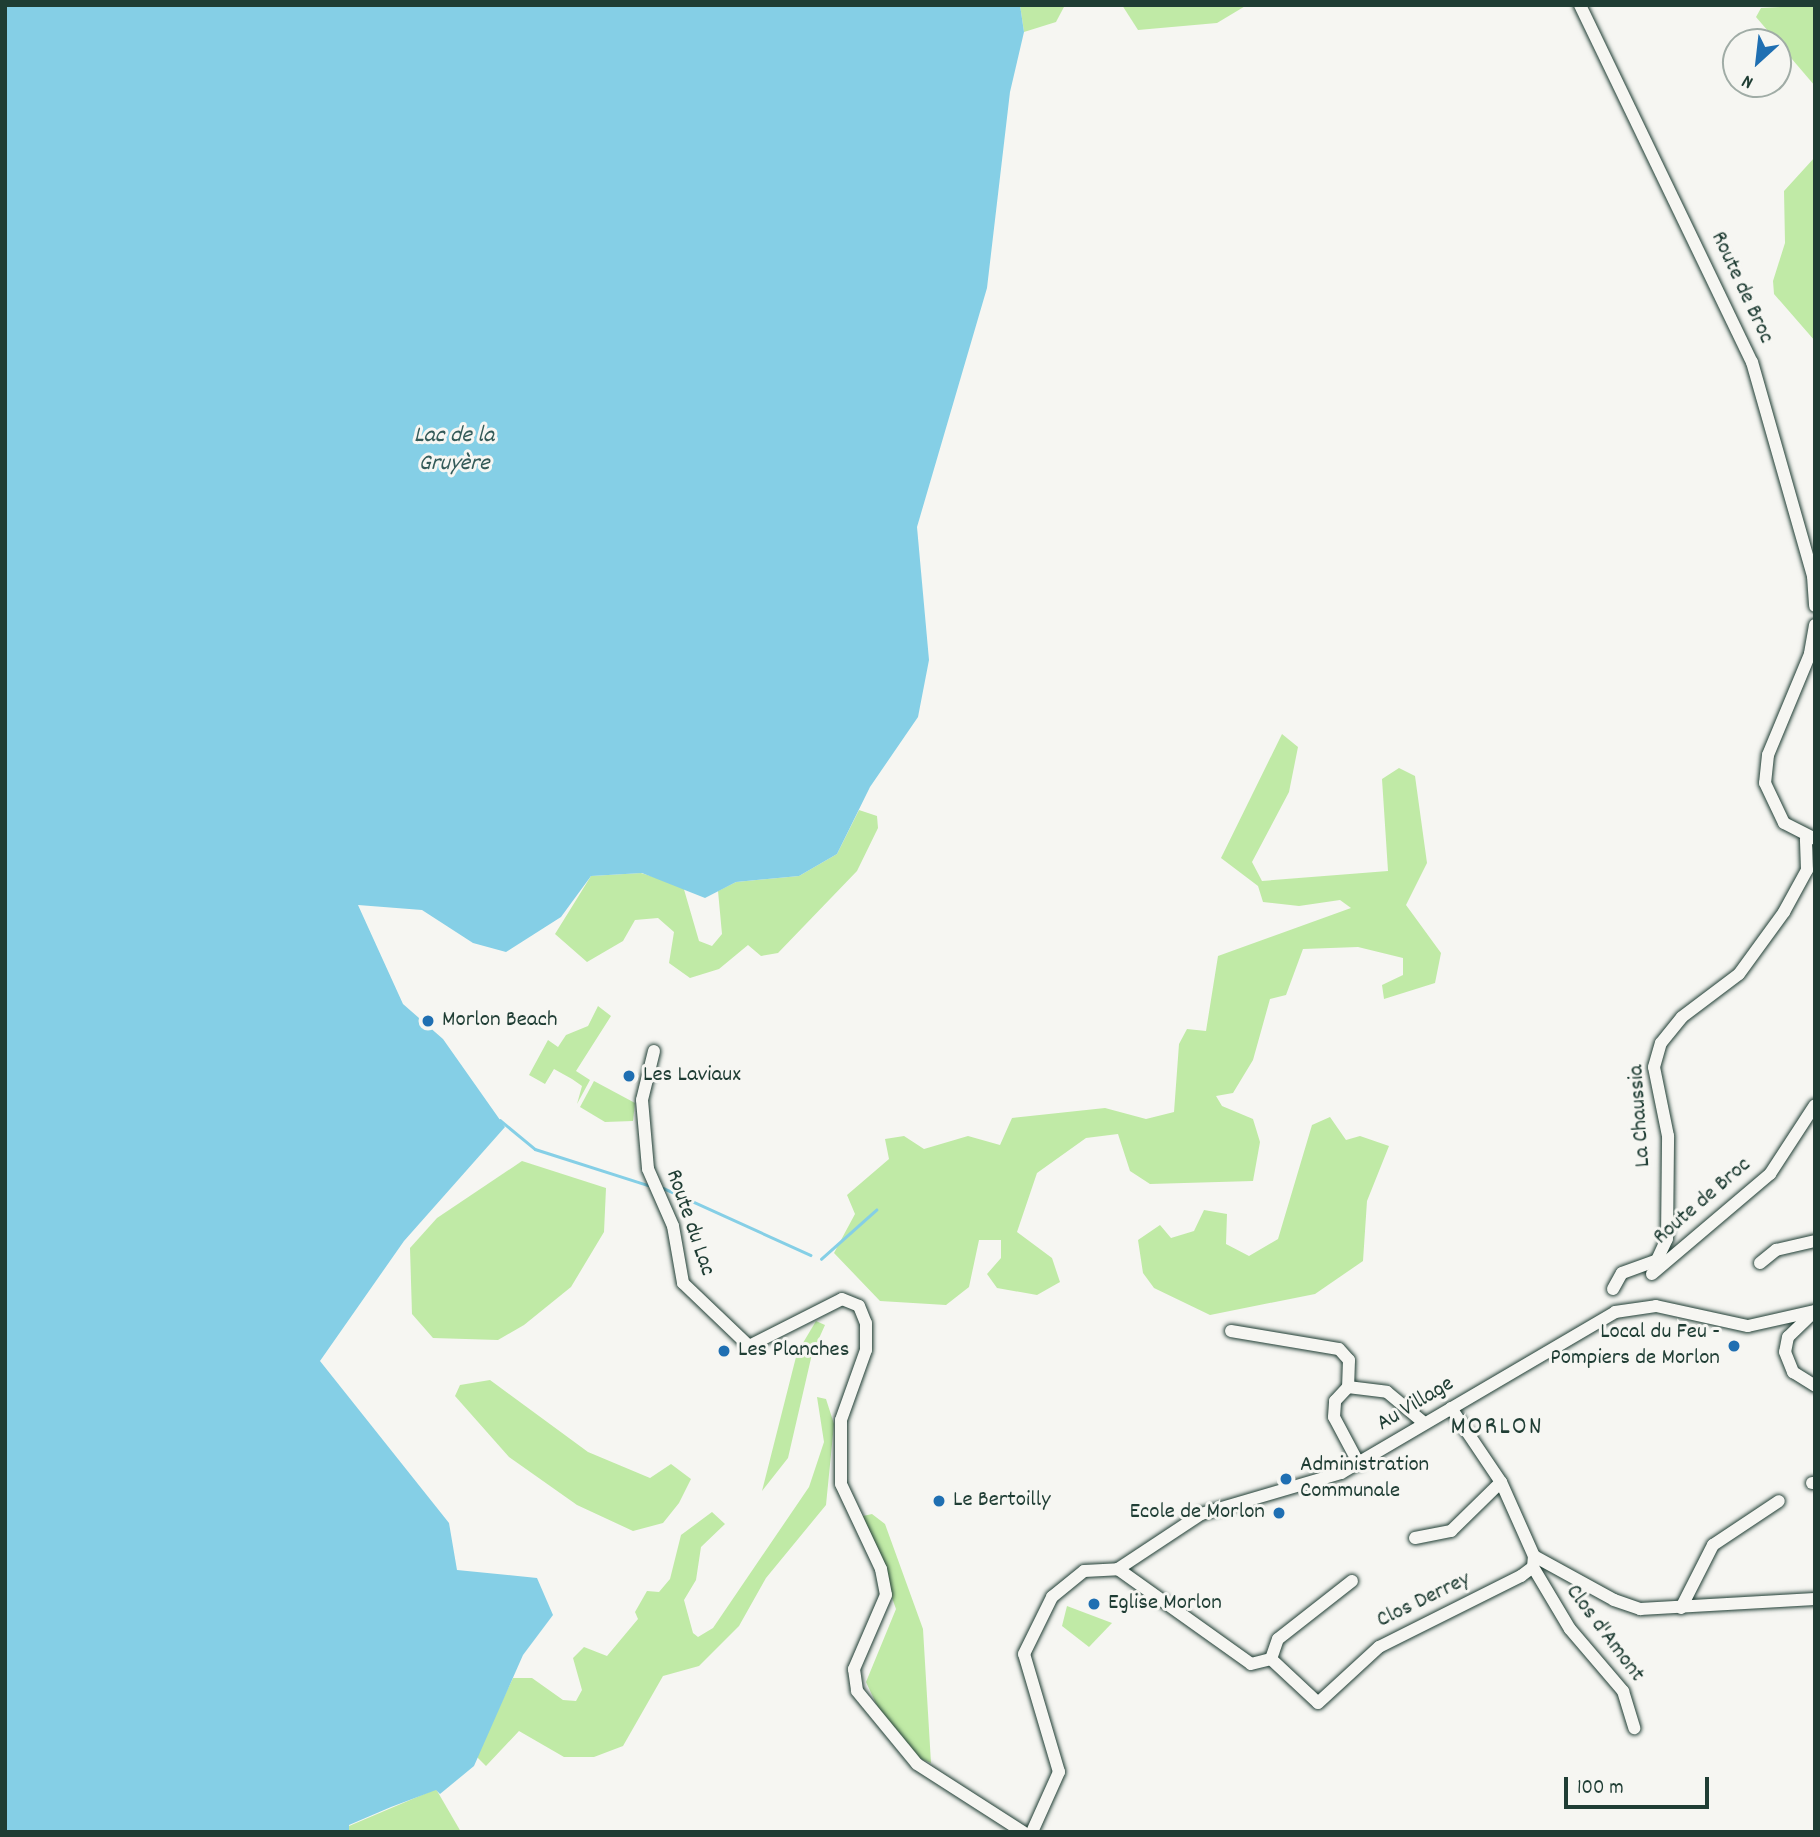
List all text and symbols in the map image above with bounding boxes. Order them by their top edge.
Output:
north arrow [1722,28,1792,98]
text: N [1738,66,1758,95]
street label: Route de Broc [1703,228,1779,348]
water label: Lac de la Gruyère [414,423,494,479]
place label: Morlon Beach [442,1007,557,1035]
marker: Morlon Beach [420,1013,436,1029]
place label: Les Laviaux [643,1062,741,1090]
street label: La Chaussia [1624,1064,1658,1168]
marker: Les Laviaux [621,1068,637,1084]
street label: Route de Broc [1649,1152,1757,1252]
street label: Route du Lac [658,1166,720,1280]
place label: Local du Feu - Pompiers de Morlon [1550,1319,1720,1373]
place label: Les Planches [738,1337,849,1365]
marker: Local du Feu - Pompiers de Morlon [1726,1338,1742,1354]
marker: Les Planches [716,1343,732,1359]
street label: Au Village [1372,1371,1460,1439]
district label: MORLON [1451,1412,1543,1444]
place label: Administration Communale [1300,1452,1429,1506]
marker: Administration Communale [1278,1471,1294,1487]
place label: Le Bertoilly [953,1487,1051,1515]
marker: Le Bertoilly [931,1493,947,1509]
place label: Ecole de Morlon [1129,1499,1265,1527]
marker: Ecole de Morlon [1271,1505,1287,1521]
street label: Clos Derrey [1373,1567,1475,1635]
street label: Clos d'Amont [1558,1580,1650,1688]
place label: Eglise Morlon [1108,1590,1222,1618]
marker: Eglise Morlon [1086,1596,1102,1612]
scale bar [1568,1764,1713,1808]
text: 100 m [1577,1774,1624,1804]

